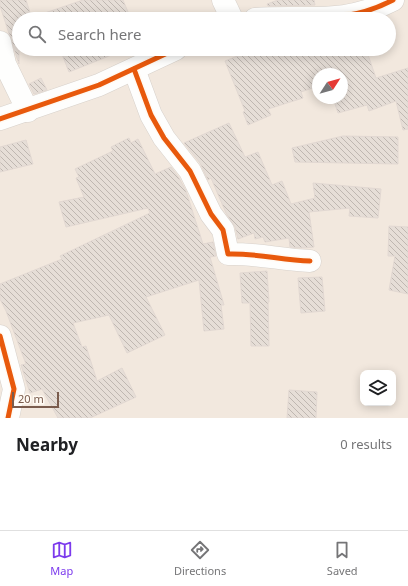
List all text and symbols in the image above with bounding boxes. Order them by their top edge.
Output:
search box [12,12,396,56]
icon: search [26,23,48,45]
text: Search here [58,24,141,44]
north arrow [312,68,348,104]
map controls [360,370,396,406]
button: layers [360,370,396,406]
scale bar [12,390,59,409]
text: 20 m [18,391,44,406]
text: Nearby [16,433,78,456]
text: 0 results [340,435,392,453]
tab: Map [50,539,73,578]
tab: Directions [174,539,226,578]
tab: Saved [327,539,358,578]

